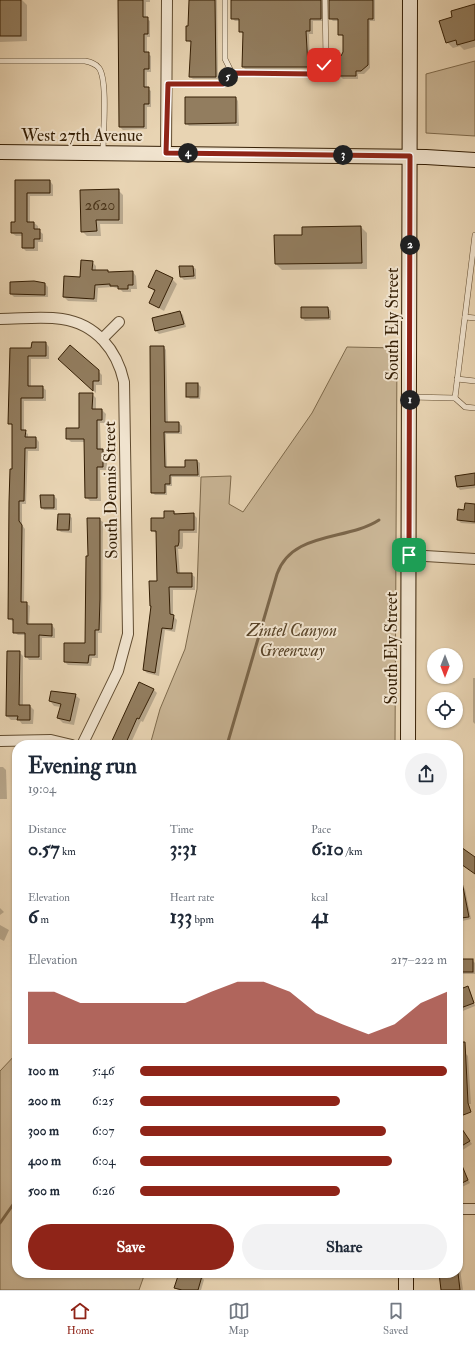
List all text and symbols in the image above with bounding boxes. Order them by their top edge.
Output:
pin [307,48,341,82]
icon: check [313,54,335,76]
pin: 5 [218,67,238,87]
text: 5 [226,70,230,83]
street label: West 27th Avenue [20,125,143,146]
pin: 4 [178,143,198,163]
pin: 3 [333,145,353,165]
text: 4 [185,146,191,159]
text: 3 [341,148,345,161]
house number: 2620 [85,196,115,215]
pin: 2 [400,235,420,255]
text: 2 [407,238,413,251]
street label: South Ely Street [382,267,404,380]
pin: 1 [400,390,420,410]
text: 1 [408,393,412,406]
street label: South Dennis Street [99,420,122,559]
pin [392,538,426,572]
icon: arrive [398,544,420,566]
street label: South Ely Street [381,591,403,704]
park label: Zintel Canyon Greenway [246,620,337,661]
north arrow [427,648,463,684]
map controls [427,648,463,728]
button: locate [427,692,463,728]
text: Evening run [28,752,137,780]
button: share [405,753,447,795]
text: 19:04 [28,781,56,797]
text: Distance [28,823,66,836]
text: Time [170,823,194,836]
text: Pace [311,823,331,836]
text: 0.57 [28,836,60,861]
text: 3:31 [170,836,197,861]
text: 6:10 [311,836,344,861]
text: km [60,845,76,858]
text: /km [344,845,363,858]
text: Elevation [28,891,70,904]
text: Heart rate [170,891,214,904]
text: kcal [311,891,328,904]
text: 6 [28,904,38,929]
text: 133 [170,904,192,929]
text: 41 [311,904,329,929]
text: m [38,913,49,926]
text: bpm [192,913,214,926]
text: Elevation [28,952,78,968]
text: 217–222 m [391,952,447,968]
text: 100 m [28,1063,59,1079]
text: 5:46 [92,1063,115,1079]
text: 200 m [28,1093,61,1109]
text: 6:25 [92,1093,114,1109]
text: 300 m [28,1123,59,1139]
text: 6:07 [92,1123,114,1139]
text: 400 m [28,1153,61,1169]
text: 6:04 [92,1153,115,1169]
text: 500 m [28,1183,60,1199]
text: 6:26 [92,1183,115,1199]
button: Save [28,1224,234,1270]
button: Share [242,1224,447,1270]
tab: Home [67,1300,94,1337]
tab: Map [228,1300,250,1337]
tab: Saved [383,1300,408,1337]

